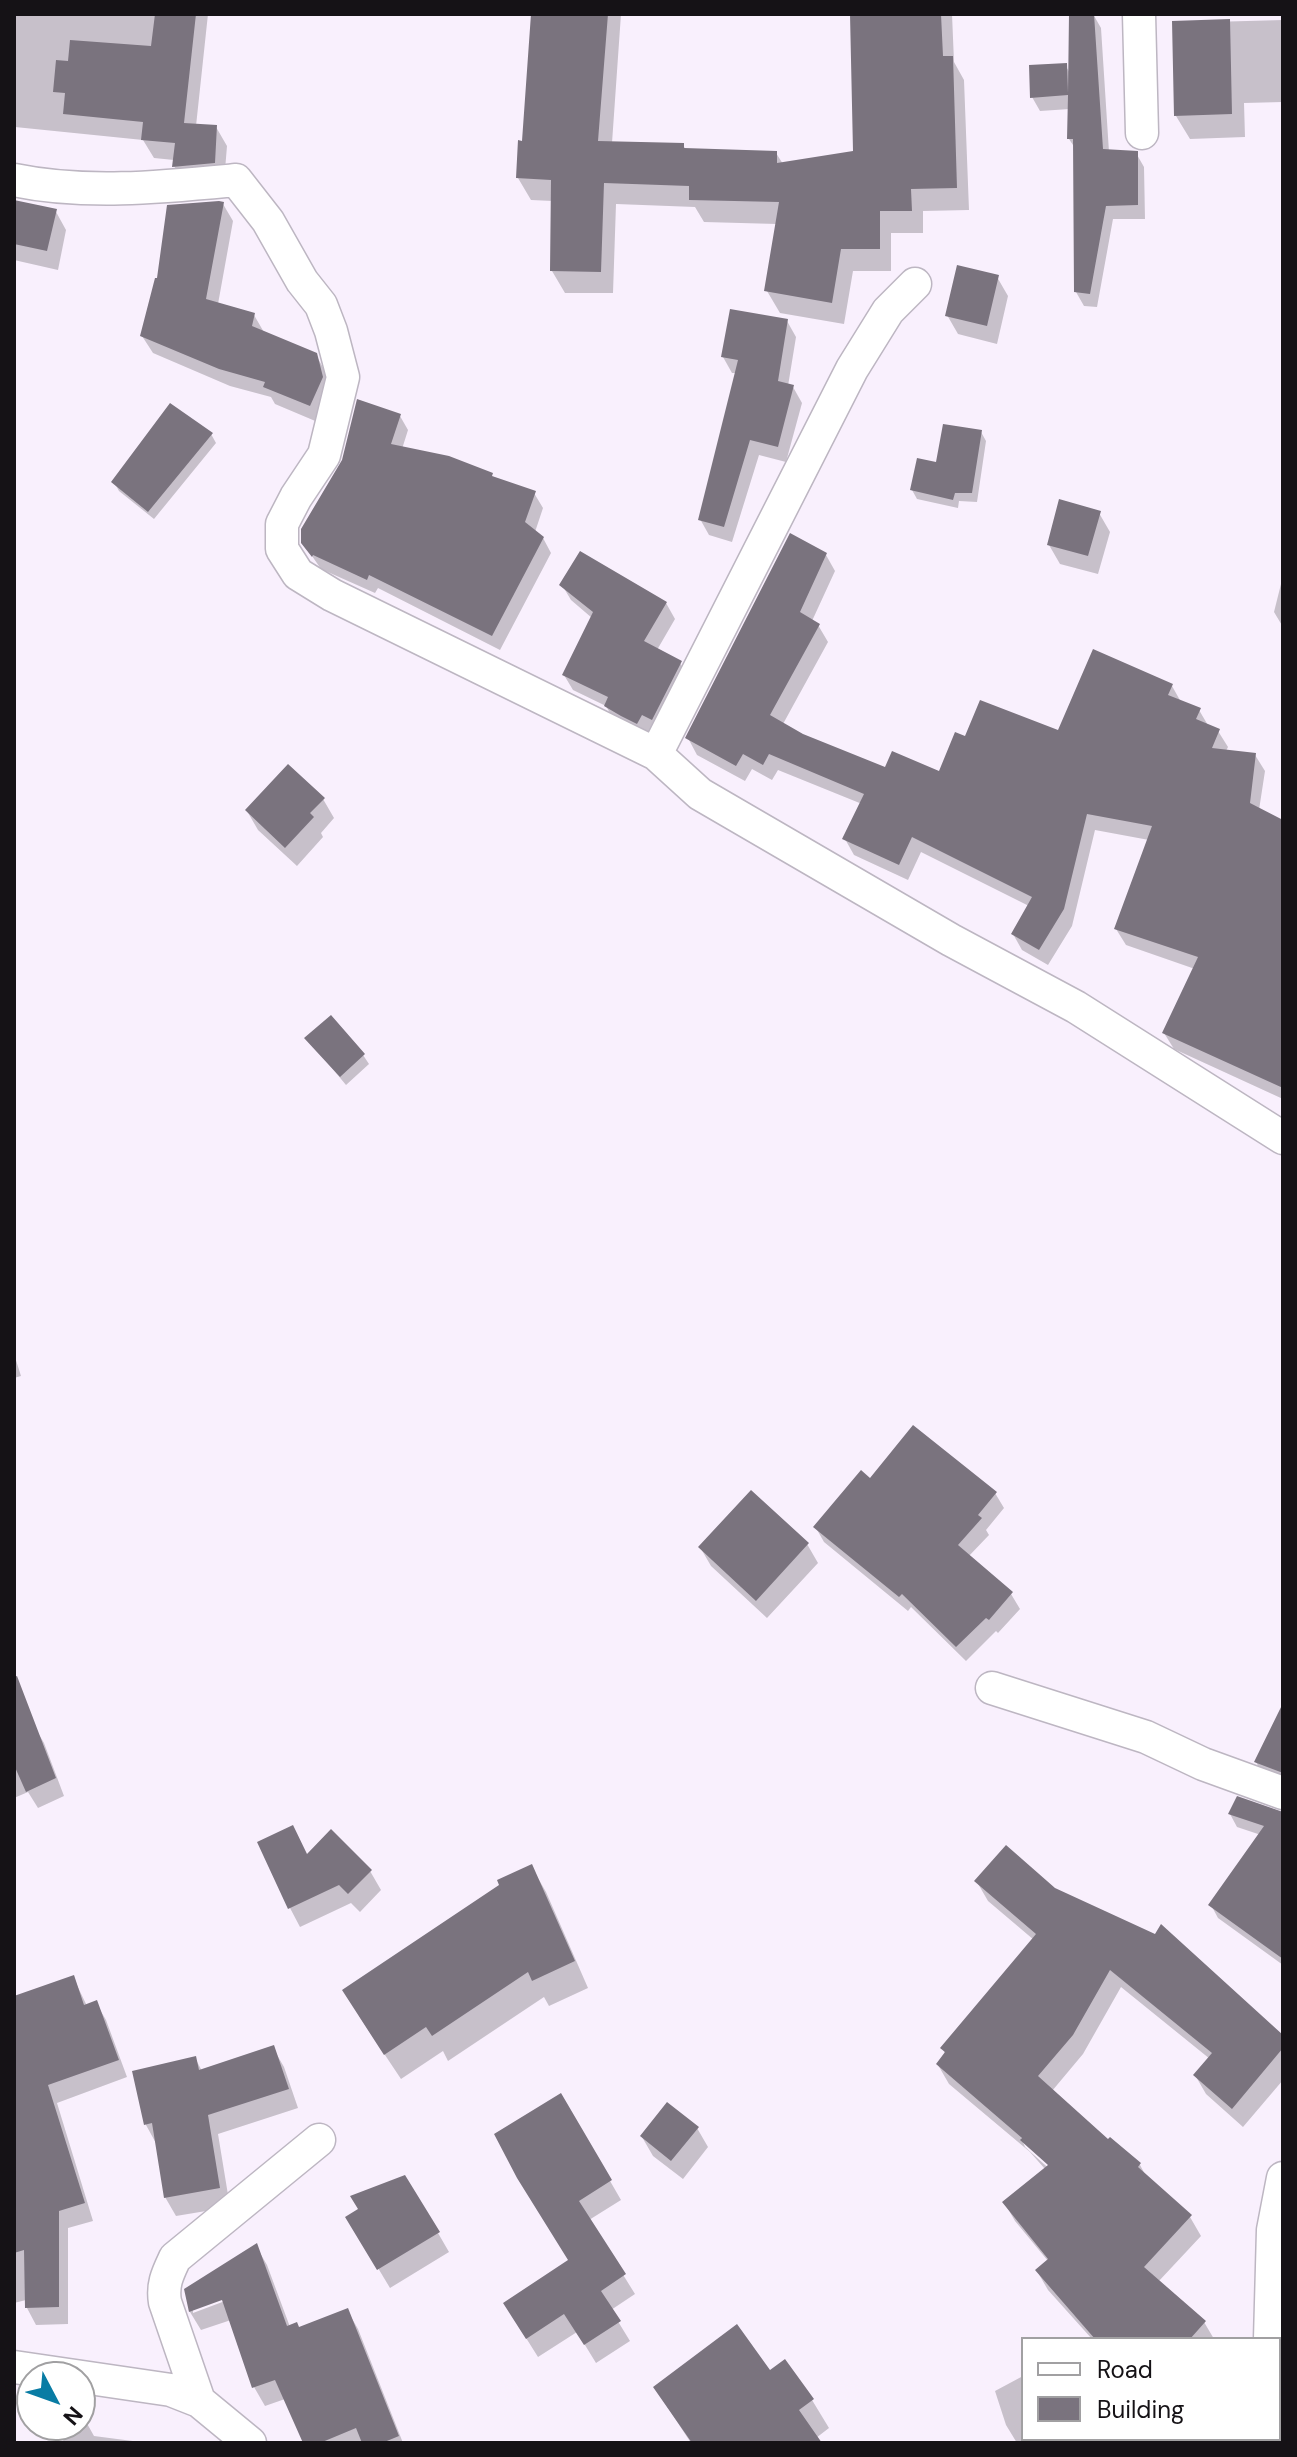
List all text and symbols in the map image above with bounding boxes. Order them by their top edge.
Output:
legend [1021,2337,1281,2441]
text: Road [1097,2354,1153,2385]
north arrow [16,2361,96,2441]
text: Building [1097,2394,1184,2425]
text: N [57,2400,89,2431]

